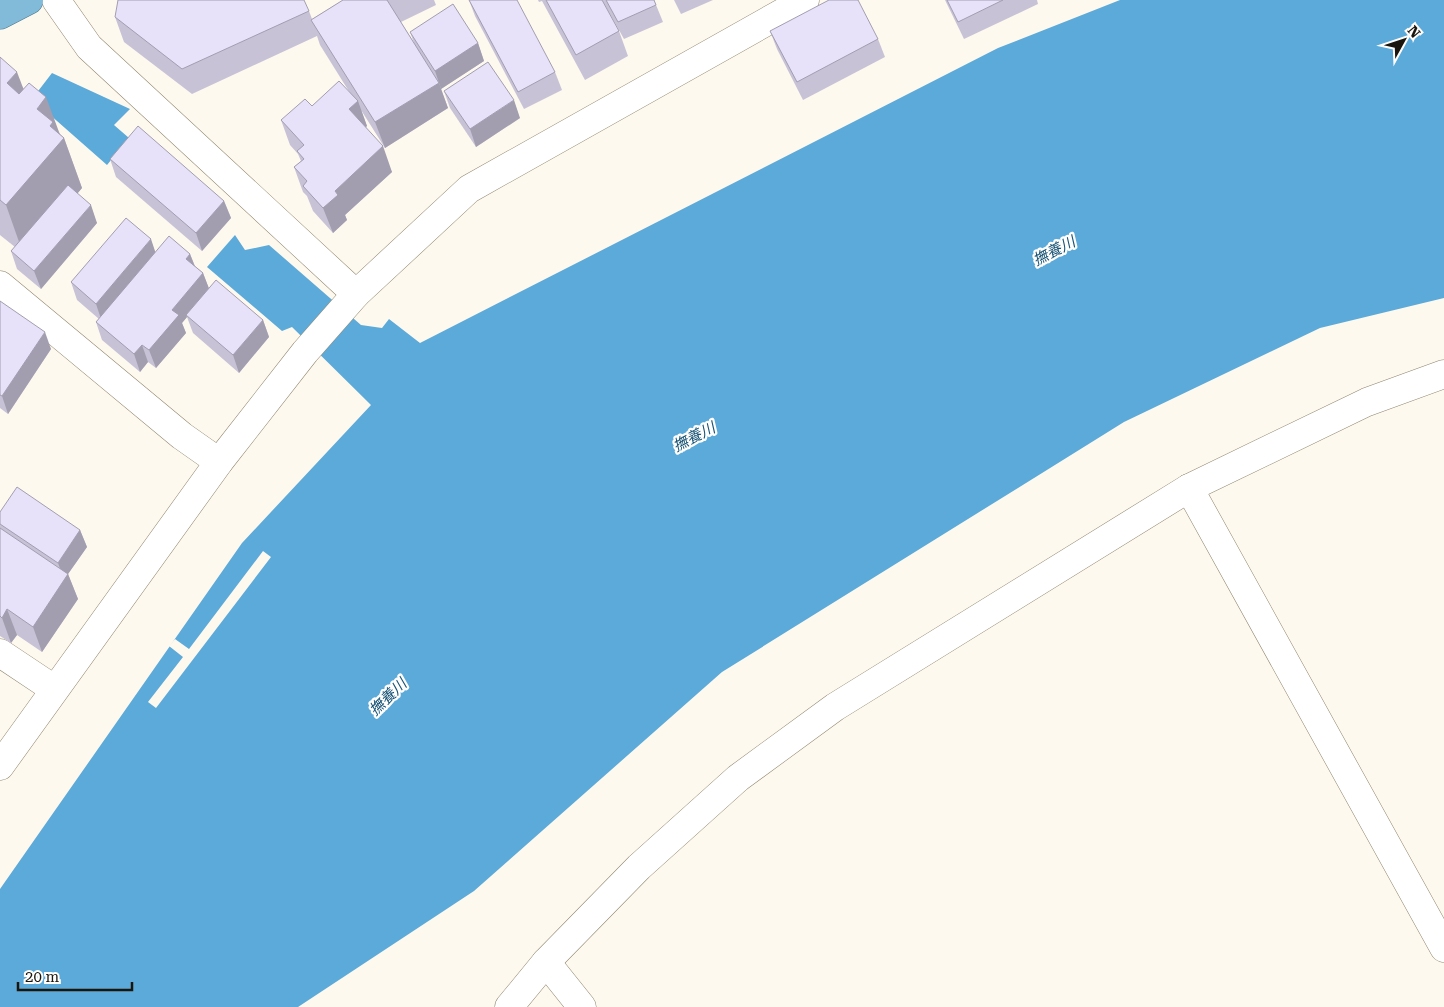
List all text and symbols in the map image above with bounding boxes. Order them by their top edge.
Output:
north arrow [1379,15,1429,65]
text: N [1404,22,1424,41]
water label: 撫養川 [1030,232,1080,269]
water label: 撫養川 [670,418,720,455]
water label: 撫養川 [366,674,412,719]
scale bar [18,960,131,992]
text: 20 m [25,968,60,986]

